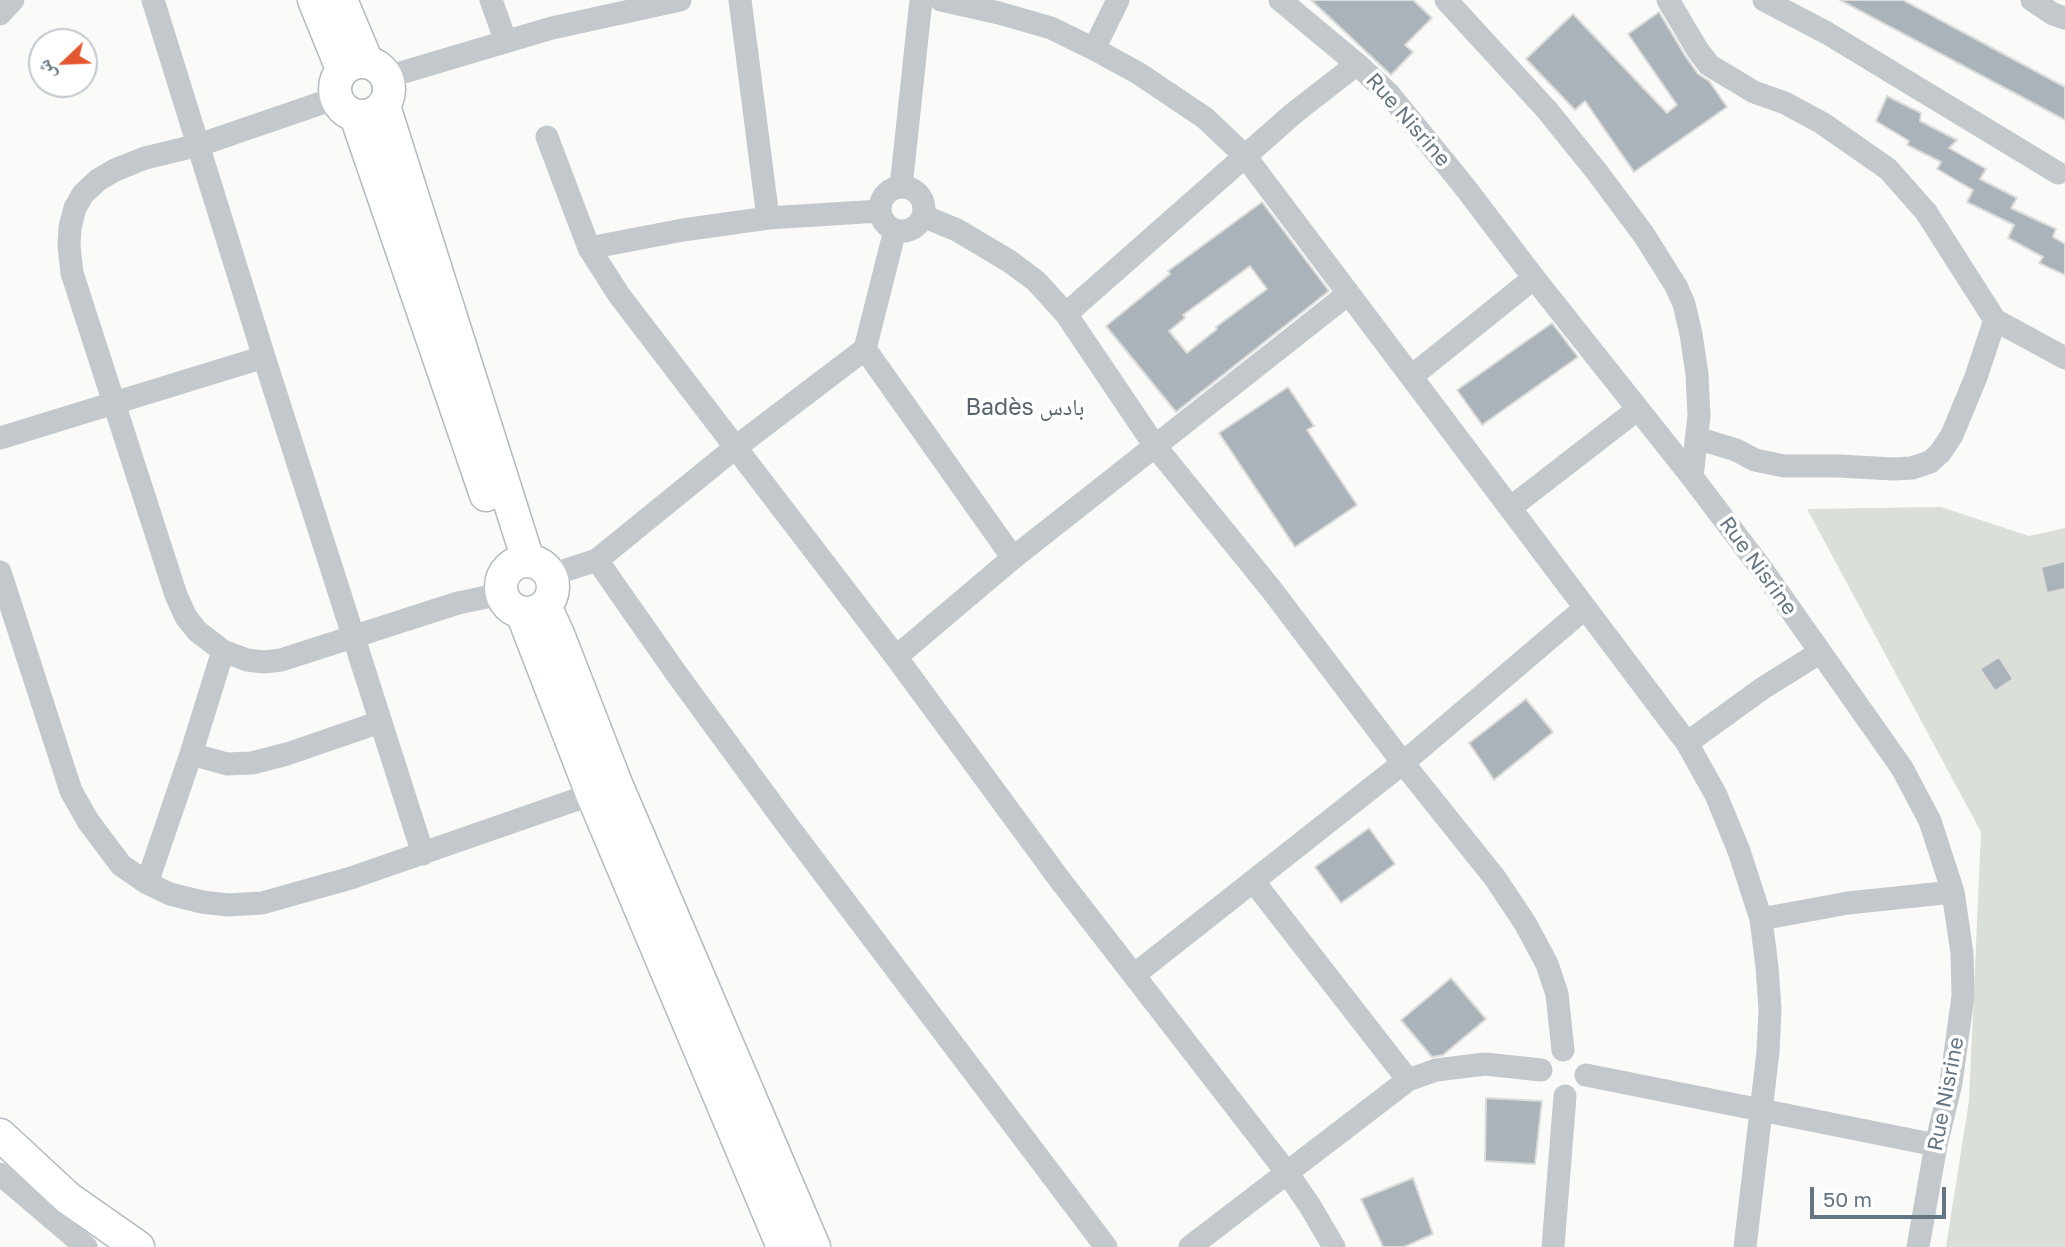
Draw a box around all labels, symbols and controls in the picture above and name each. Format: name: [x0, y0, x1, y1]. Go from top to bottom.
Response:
north arrow: [28, 28, 98, 98]
text: ش: [31, 57, 60, 84]
street label: Rue Nisrine: [1361, 68, 1455, 172]
district label: Badès بادس: [966, 394, 1084, 422]
street label: Rue Nisrine: [1714, 512, 1802, 620]
street label: Rue Nisrine: [1923, 1035, 1969, 1153]
scale bar: [1813, 1174, 1950, 1218]
text: 50 m: [1823, 1186, 1872, 1212]

